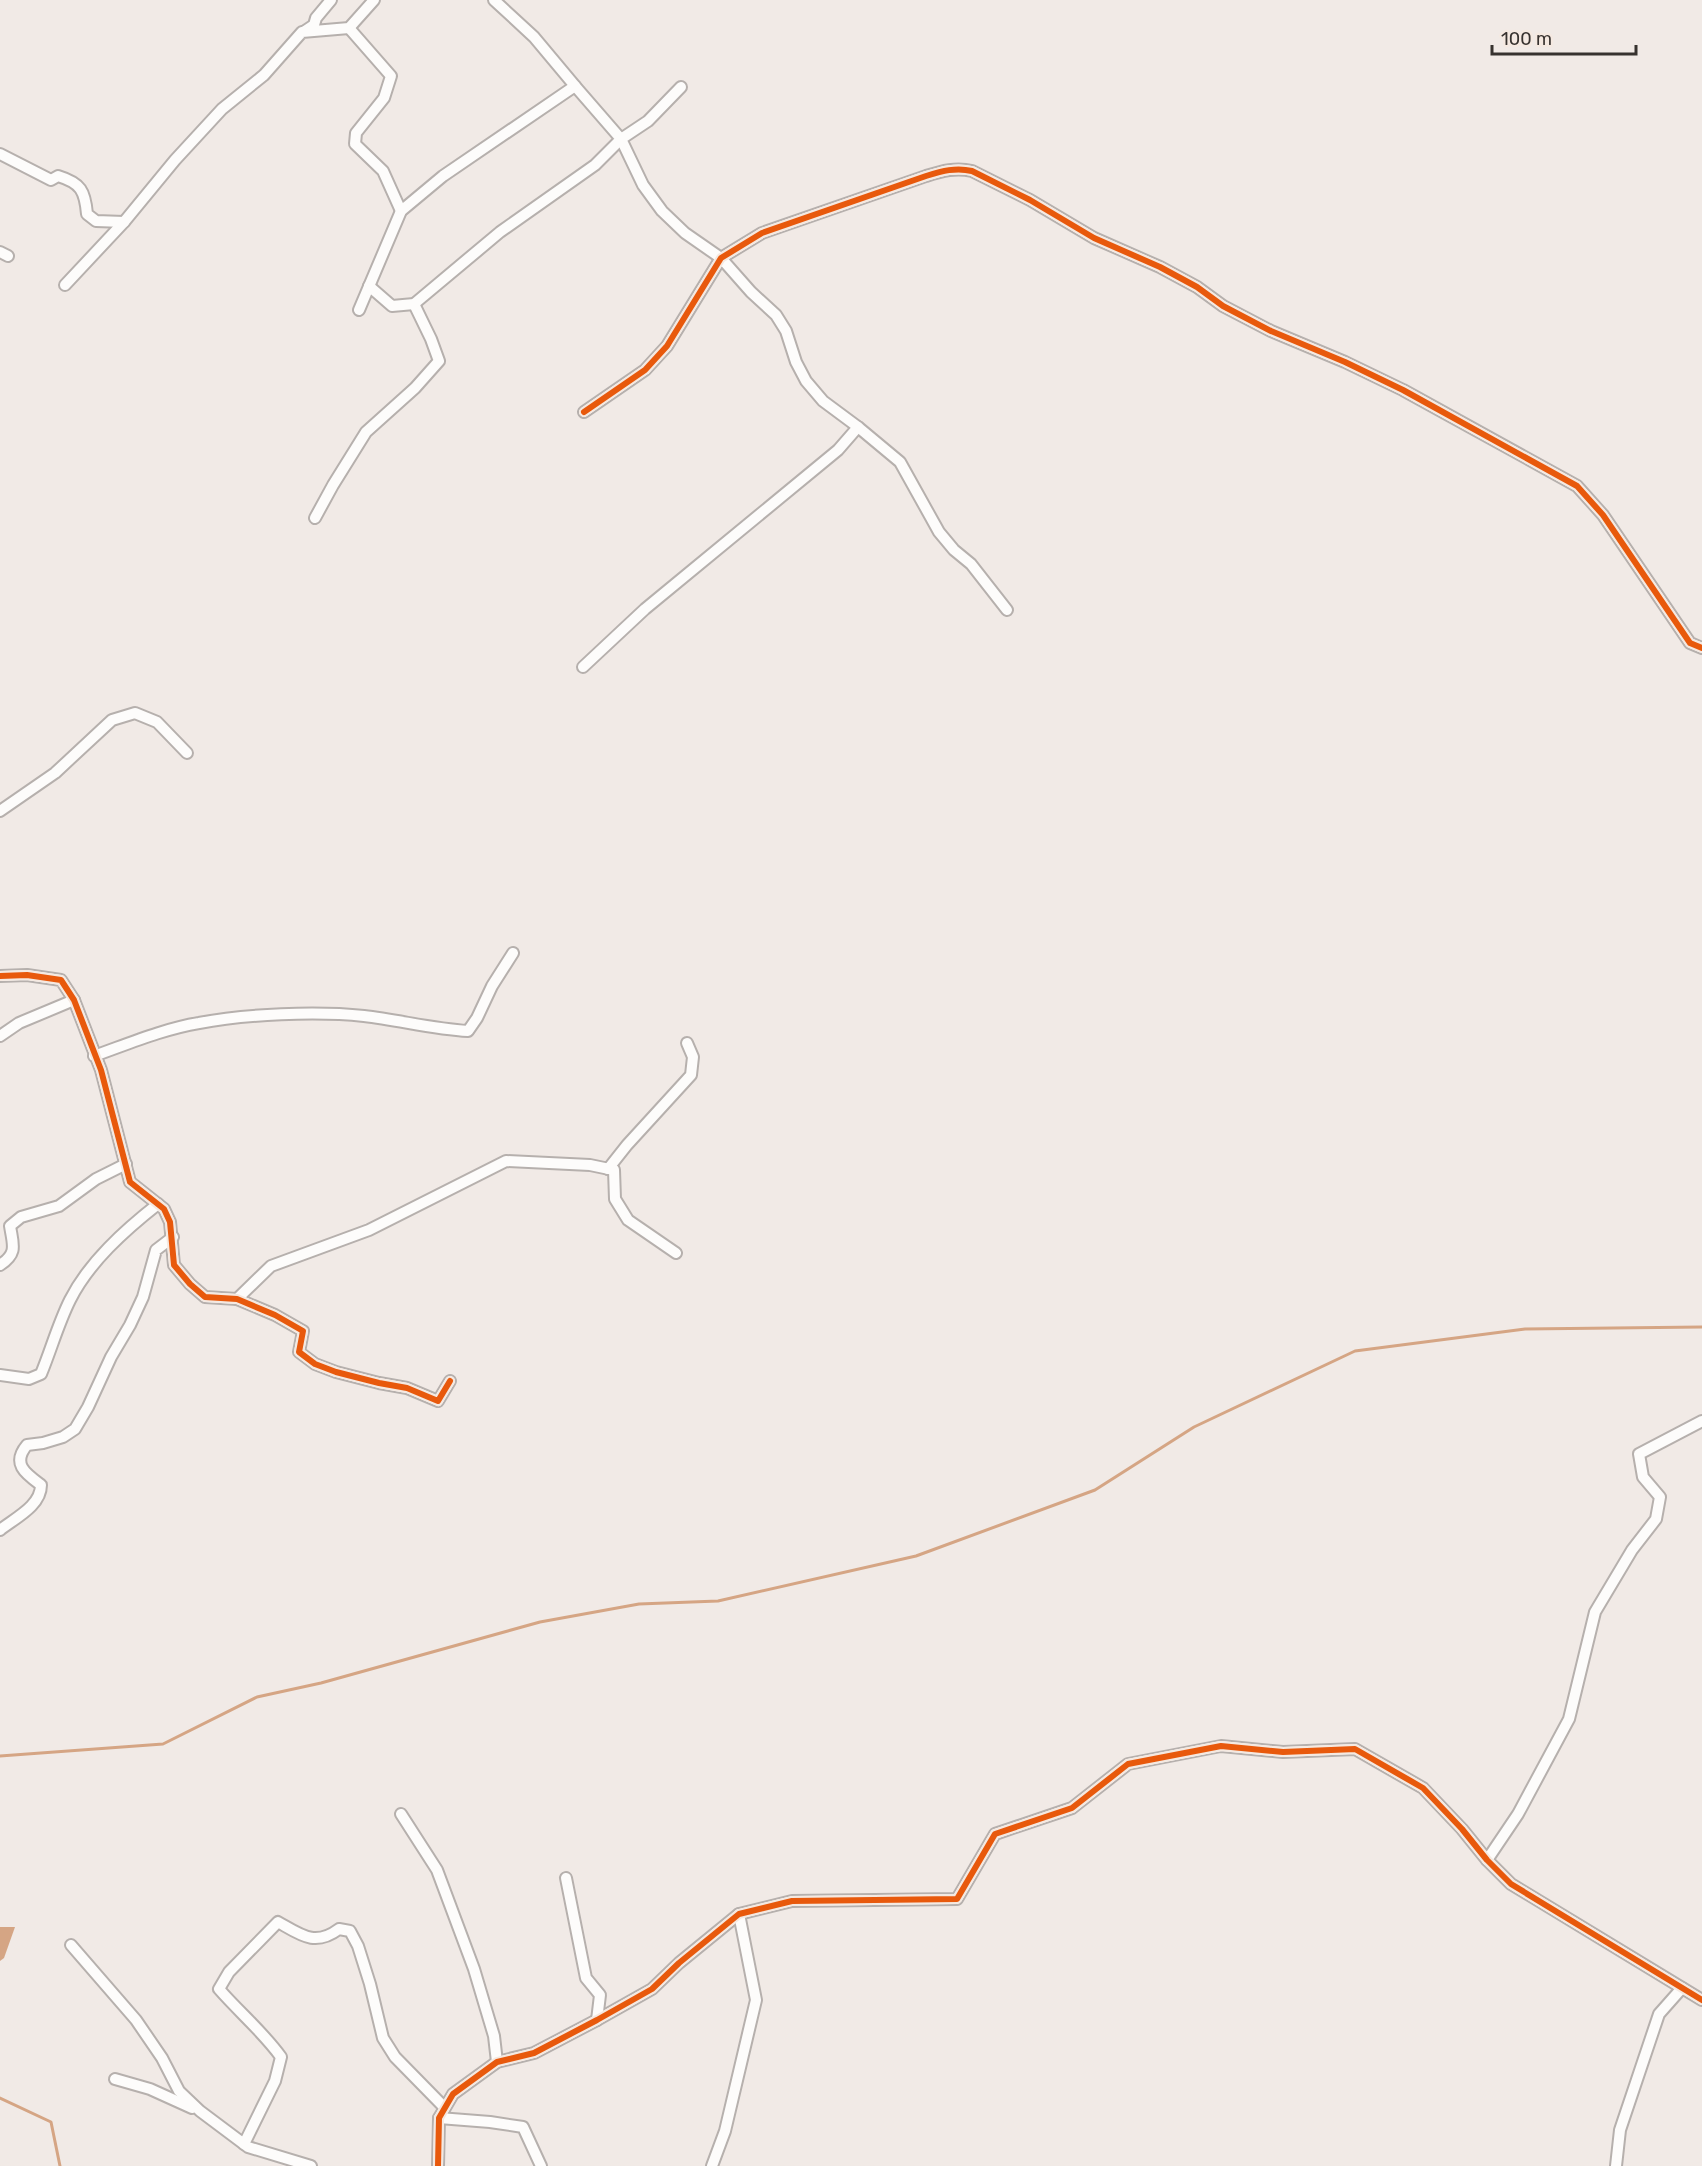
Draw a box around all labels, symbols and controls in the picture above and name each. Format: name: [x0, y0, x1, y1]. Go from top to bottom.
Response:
scale bar: [1492, 18, 1636, 56]
text: 100 m: [1501, 28, 1552, 50]

